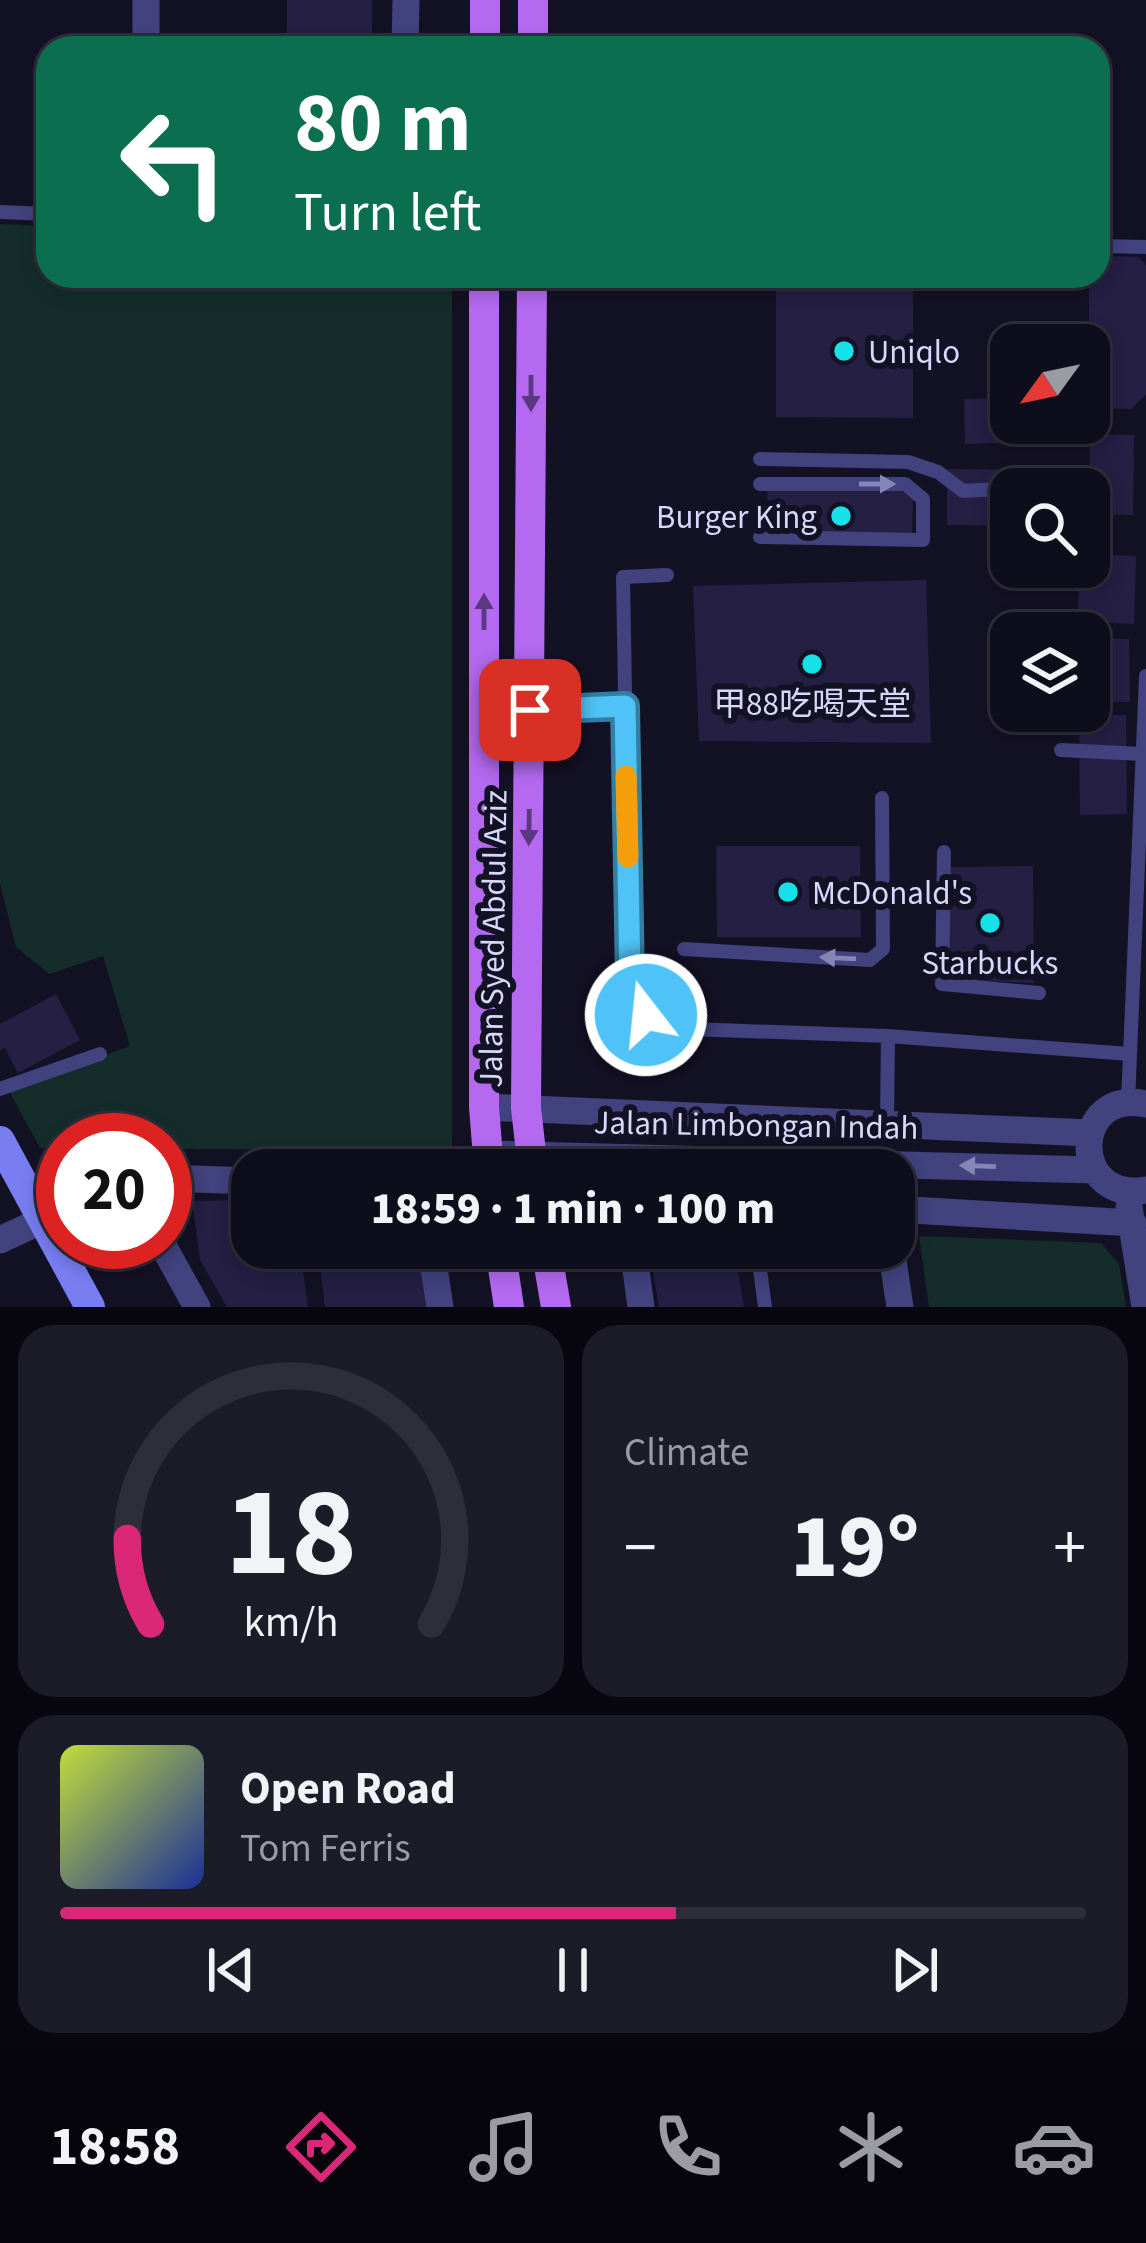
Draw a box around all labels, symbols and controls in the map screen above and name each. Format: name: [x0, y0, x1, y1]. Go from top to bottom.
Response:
text: 80 m: [294, 64, 472, 184]
icon: left: [96, 84, 252, 240]
text: Turn left: [294, 175, 481, 252]
north arrow: [990, 324, 1110, 444]
map controls: [990, 324, 1110, 732]
place label: Uniqlo: [868, 329, 960, 376]
marker: Uniqlo: [831, 338, 857, 364]
one-way arrow: [521, 375, 541, 413]
button: search: [990, 468, 1110, 588]
one-way arrow: [859, 474, 897, 494]
place label: Burger King: [656, 494, 817, 541]
marker: Burger King: [828, 503, 854, 529]
one-way arrow: [474, 592, 494, 630]
button: layers: [990, 612, 1110, 732]
marker: 甲88吃喝天堂: [799, 651, 825, 677]
pin: [479, 659, 581, 761]
icon: arrive: [497, 677, 563, 743]
place label: 甲88吃喝天堂: [713, 681, 911, 728]
street label: Jalan Syed Abdul Aziz: [467, 790, 520, 1088]
one-way arrow: [519, 809, 538, 847]
place label: McDonald's: [812, 870, 972, 917]
marker: McDonald's: [775, 879, 801, 905]
marker: Starbucks: [977, 910, 1003, 936]
place label: Starbucks: [922, 940, 1058, 987]
one-way arrow: [819, 949, 856, 968]
position arrow: [583, 952, 709, 1078]
street label: Jalan Limbongan Indah: [593, 1099, 919, 1152]
speed limit sign: 20: [36, 1113, 192, 1269]
one-way arrow: [958, 1157, 996, 1176]
text: 18:59 · 1 min · 100 m: [371, 1177, 775, 1241]
text: Climate: [624, 1425, 749, 1481]
text: 18: [225, 1445, 357, 1623]
text: 19°: [790, 1484, 920, 1612]
text: −: [624, 1501, 657, 1595]
text: +: [1053, 1501, 1086, 1595]
text: km/h: [243, 1592, 339, 1653]
text: Open Road: [240, 1757, 456, 1821]
text: Tom Ferris: [240, 1821, 411, 1877]
icon: previous: [198, 1937, 264, 2003]
icon: pause: [540, 1937, 606, 2003]
icon: next: [882, 1937, 948, 2003]
icon: directions: [279, 2105, 363, 2189]
icon: music: [462, 2105, 546, 2189]
icon: phone: [646, 2105, 730, 2189]
icon: climate: [829, 2105, 913, 2189]
icon: car: [1012, 2105, 1096, 2189]
text: 18:58: [50, 2109, 180, 2186]

